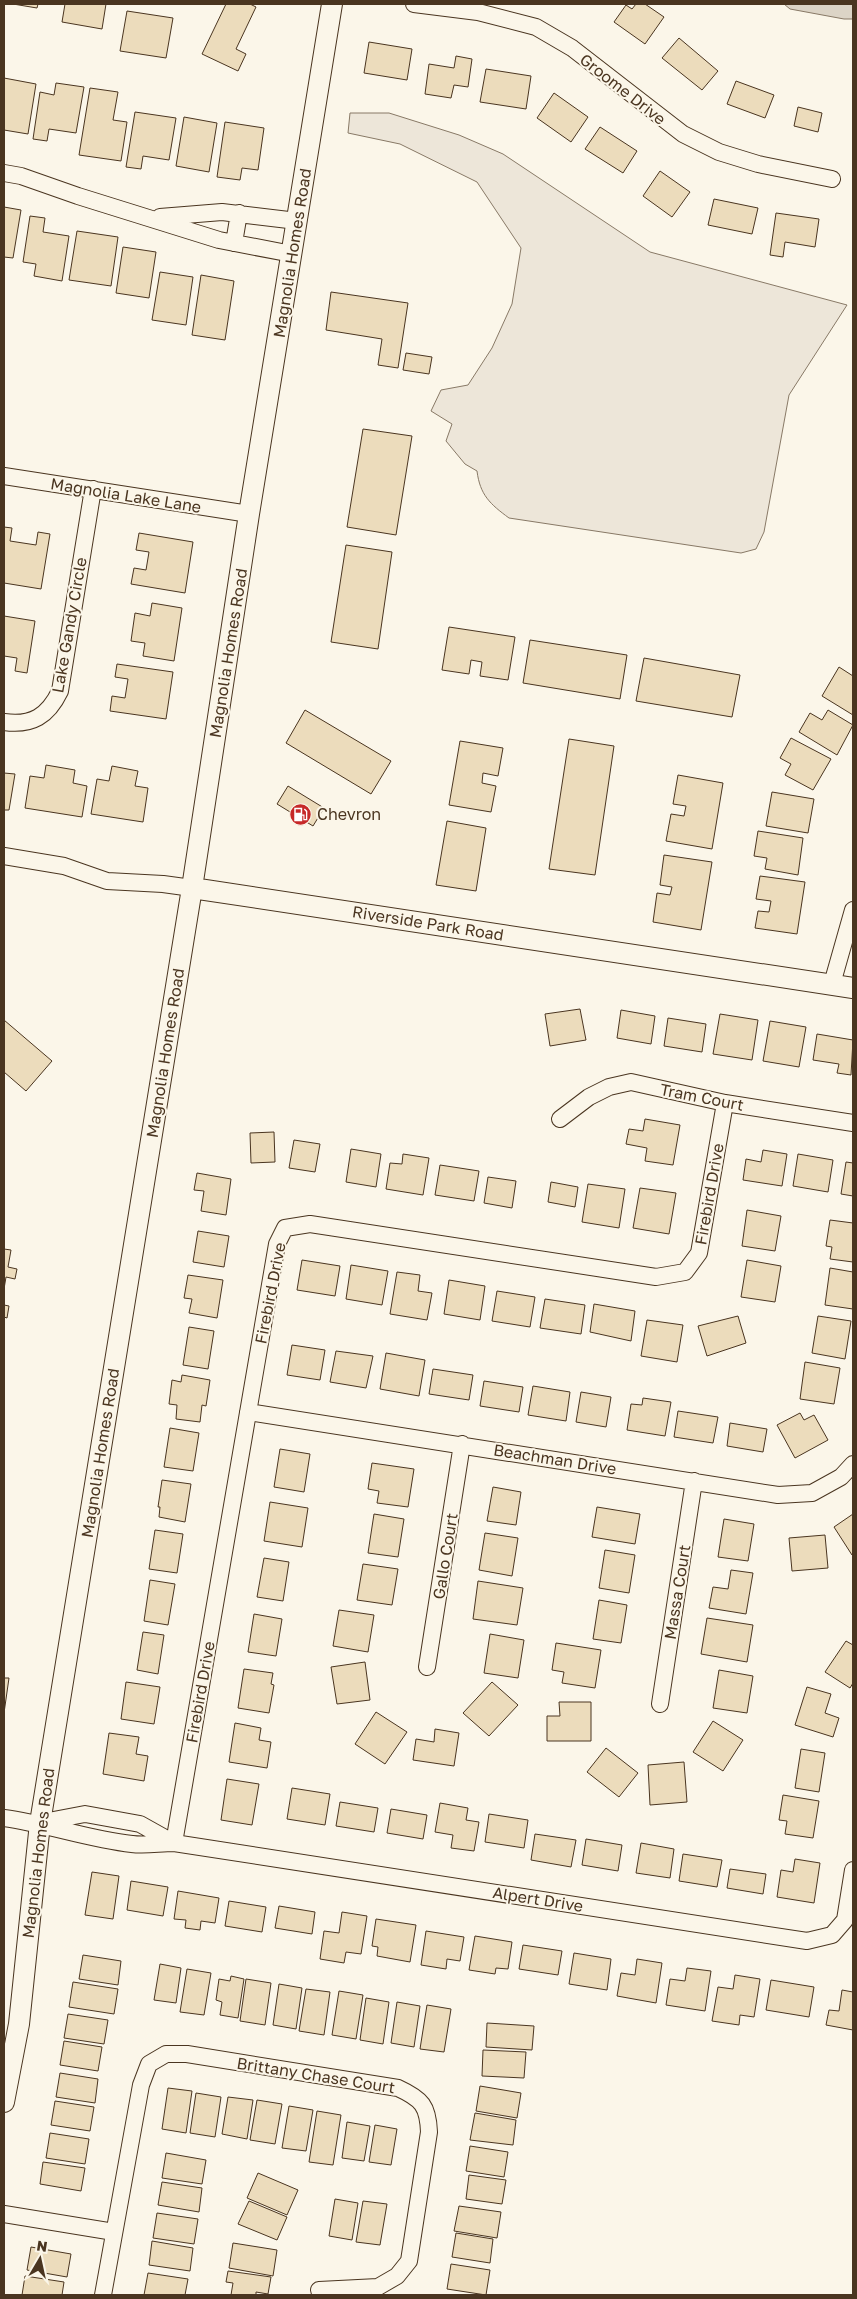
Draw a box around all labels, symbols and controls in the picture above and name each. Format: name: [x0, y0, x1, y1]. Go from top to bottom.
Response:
street label: Groome Drive: [576, 49, 670, 129]
street label: Magnolia Homes Road: [269, 167, 315, 339]
street label: Magnolia Lake Lane: [49, 473, 203, 517]
street label: Lake Gandy Circle: [47, 556, 91, 694]
street label: Magnolia Homes Road: [205, 567, 251, 739]
fuel station icon: Chevron: [289, 802, 313, 826]
place label: Chevron: [317, 804, 381, 824]
street label: Riverside Park Road: [351, 901, 505, 945]
street label: Magnolia Homes Road: [142, 967, 188, 1139]
street label: Tram Court: [658, 1079, 746, 1115]
street label: Firebird Drive: [690, 1142, 728, 1246]
street label: Firebird Drive: [250, 1241, 290, 1345]
street label: Magnolia Homes Road: [77, 1367, 123, 1539]
street label: Beachman Drive: [492, 1439, 618, 1479]
street label: Gallo Court: [428, 1511, 462, 1601]
street label: Massa Court: [660, 1543, 694, 1641]
street label: Firebird Drive: [181, 1640, 219, 1744]
street label: Magnolia Homes Road: [18, 1767, 58, 1939]
street label: Alpert Drive: [491, 1882, 585, 1916]
street label: Brittany Chase Court: [235, 2053, 397, 2097]
north arrow: [15, 2234, 65, 2284]
text: N: [36, 2236, 49, 2255]

